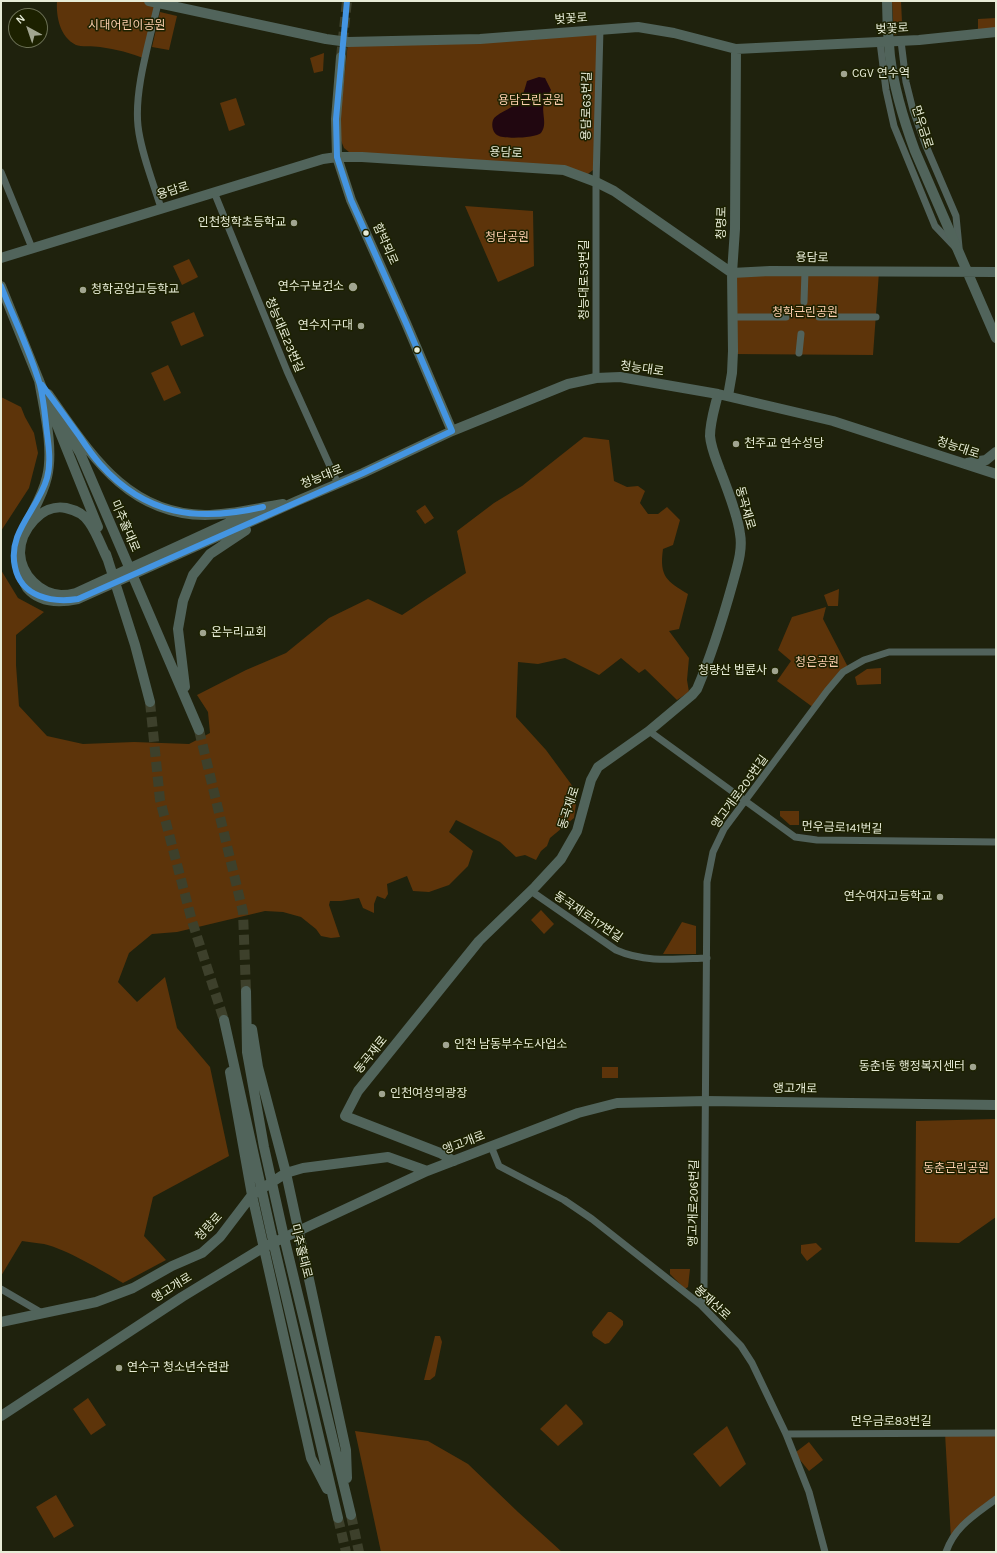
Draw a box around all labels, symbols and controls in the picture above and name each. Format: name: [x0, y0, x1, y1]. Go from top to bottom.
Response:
north arrow: [8, 8, 48, 48]
street label: 벚꽃로: [554, 11, 588, 27]
text: N: [13, 12, 28, 27]
park label: 시대어린이공원: [88, 19, 166, 33]
street label: 벚꽃로: [875, 21, 909, 37]
place label: CGV 연수역: [852, 67, 910, 81]
marker: CGV 연수역: [839, 69, 849, 79]
street label: 용담로63번길: [579, 71, 595, 141]
park label: 용담근린공원: [498, 94, 564, 108]
street label: 먼우금로: [908, 104, 936, 150]
street label: 용담로: [489, 145, 523, 161]
street label: 용담로: [155, 179, 191, 203]
street label: 청명로: [715, 206, 729, 240]
place label: 인천청학초등학교: [198, 216, 286, 230]
marker: 인천청학초등학교: [289, 218, 299, 228]
street label: 함박뫼로: [369, 221, 401, 267]
unlabelled marker: [361, 228, 371, 238]
park label: 청담공원: [485, 231, 529, 245]
street label: 청능대로53번길: [578, 240, 592, 320]
street label: 용담로: [795, 251, 829, 265]
place label: 연수구보건소: [278, 280, 344, 294]
marker: 연수구보건소: [347, 281, 359, 293]
place label: 청학공업고등학교: [91, 283, 179, 297]
marker: 청학공업고등학교: [78, 285, 88, 295]
street label: 청능대로23번길: [262, 295, 306, 375]
park label: 청학근린공원: [772, 306, 838, 320]
place label: 연수지구대: [298, 319, 353, 333]
marker: 연수지구대: [356, 321, 366, 331]
unlabelled marker: [412, 345, 422, 355]
street label: 청능대로: [619, 359, 665, 379]
street label: 청능대로: [935, 434, 981, 462]
place label: 천주교 연수성당: [744, 437, 824, 451]
marker: 천주교 연수성당: [731, 439, 741, 449]
street label: 청능대로: [299, 462, 345, 492]
street label: 동곡재로: [732, 485, 758, 531]
street label: 미추홀대로: [108, 498, 142, 554]
place label: 온누리교회: [211, 626, 266, 640]
marker: 온누리교회: [198, 628, 208, 638]
park label: 청은공원: [795, 656, 839, 670]
place label: 청량산 법륜사: [698, 664, 767, 678]
marker: 청량산 법륜사: [770, 666, 780, 676]
street label: 앵고개로205번길: [709, 753, 771, 831]
street label: 동곡재로: [555, 785, 583, 831]
street label: 먼우금로141번길: [801, 819, 883, 837]
street label: 동곡재로117번길: [551, 889, 625, 945]
place label: 연수여자고등학교: [844, 890, 932, 904]
marker: 연수여자고등학교: [935, 892, 945, 902]
street label: 동곡재로: [352, 1033, 390, 1077]
place label: 인천 남동부수도사업소: [454, 1038, 567, 1052]
marker: 인천 남동부수도사업소: [441, 1040, 451, 1050]
place label: 동춘1동 행정복지센터: [859, 1060, 965, 1074]
marker: 동춘1동 행정복지센터: [968, 1062, 978, 1072]
street label: 앵고개로: [773, 1081, 817, 1097]
place label: 인천여성의광장: [390, 1087, 467, 1101]
marker: 인천여성의광장: [377, 1089, 387, 1099]
street label: 앵고개로: [441, 1128, 487, 1158]
street label: 앵고개로206번길: [686, 1159, 702, 1247]
park label: 동춘근린공원: [923, 1162, 989, 1176]
street label: 청량로: [192, 1210, 226, 1244]
street label: 미추홀대로: [287, 1222, 315, 1280]
street label: 앵고개로: [149, 1270, 195, 1306]
street label: 봉재산로: [691, 1283, 733, 1323]
place label: 연수구 청소년수련관: [127, 1361, 229, 1375]
marker: 연수구 청소년수련관: [114, 1363, 124, 1373]
street label: 먼우금로83번길: [851, 1415, 931, 1429]

